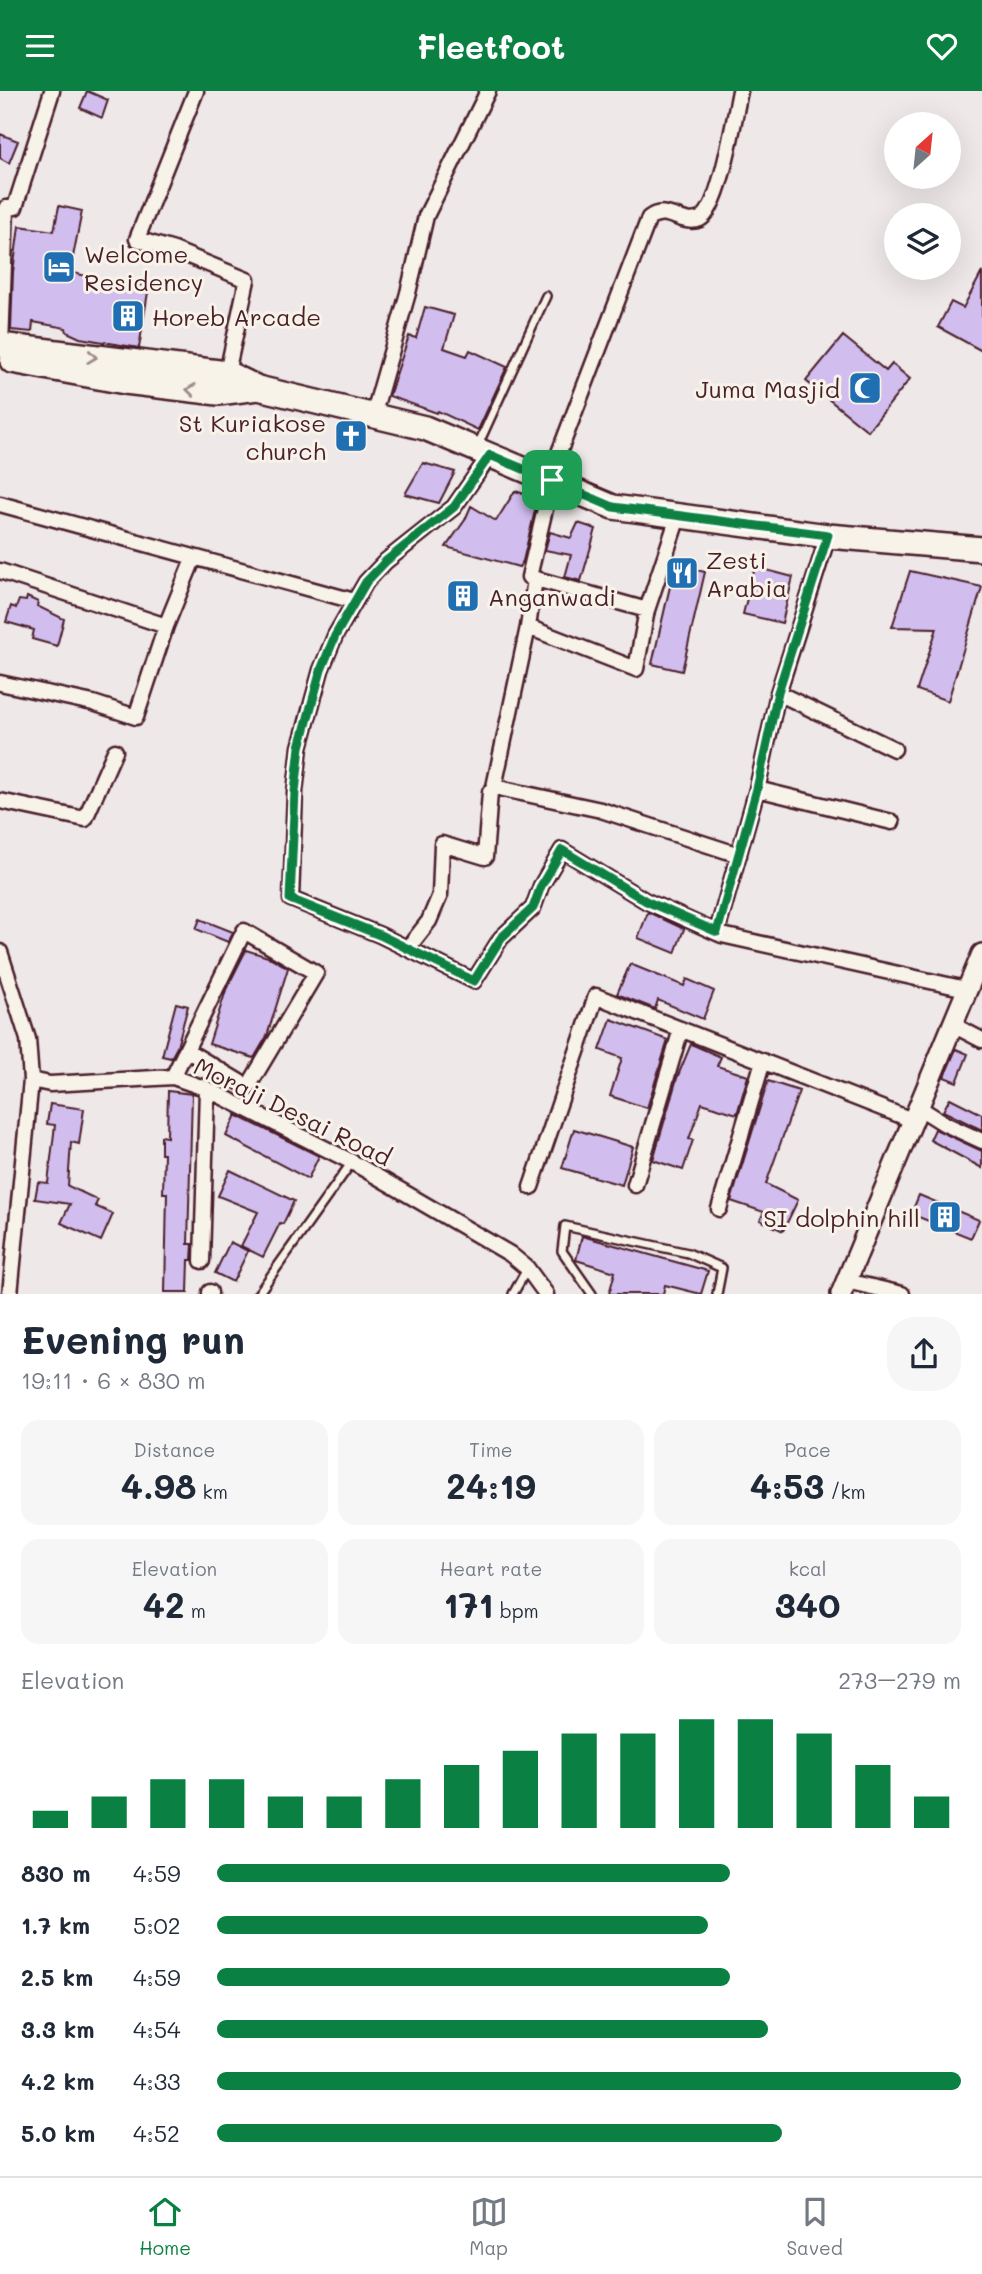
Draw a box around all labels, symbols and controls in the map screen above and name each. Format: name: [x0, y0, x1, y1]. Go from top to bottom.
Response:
text: Fleetfoot: [417, 25, 565, 67]
icon: menu: [21, 27, 59, 65]
icon: heart: [923, 27, 961, 65]
north arrow: [884, 112, 961, 189]
map controls: [884, 112, 961, 280]
button: layers: [884, 203, 961, 280]
place label: Welcome Residency: [84, 238, 203, 297]
hotel icon: Welcome Residency: [40, 248, 78, 286]
building icon: Horeb Arcade: [109, 297, 147, 335]
place label: Horeb Arcade: [152, 301, 321, 332]
one-way arrow: [86, 349, 98, 364]
mosque icon: Juma Masjid: [846, 369, 884, 407]
place label: Juma Masjid: [696, 373, 840, 404]
one-way arrow: [185, 382, 197, 397]
place label: St Kuriakose church: [179, 407, 326, 466]
church icon: St Kuriakose church: [332, 417, 370, 455]
pin: [522, 450, 582, 510]
icon: arrive: [533, 461, 571, 499]
place label: Zesti Arabia: [706, 544, 787, 603]
restaurant icon: Zesti Arabia: [663, 554, 701, 592]
building icon: Anganwadi: [444, 577, 482, 615]
place label: Anganwadi: [488, 581, 616, 612]
street label: Moraji Desai Road: [189, 1050, 397, 1172]
building icon: SI dolphin hill: [926, 1198, 964, 1236]
place label: SI dolphin hill: [763, 1202, 920, 1233]
text: Evening run: [21, 1314, 245, 1364]
button: share: [887, 1317, 961, 1391]
text: 19:11 · 6 × 830 m: [21, 1365, 206, 1395]
text: Distance: [133, 1437, 215, 1462]
text: Time: [469, 1437, 513, 1462]
text: Pace: [784, 1437, 831, 1462]
text: 4.98: [121, 1462, 197, 1508]
text: 24:19: [446, 1462, 536, 1508]
text: 4:53: [750, 1462, 824, 1508]
text: km: [197, 1479, 228, 1504]
text: /km: [824, 1479, 866, 1504]
text: Elevation: [132, 1556, 217, 1581]
text: Heart rate: [440, 1556, 542, 1581]
text: kcal: [789, 1556, 827, 1581]
text: 42: [143, 1581, 185, 1627]
text: 171: [443, 1581, 494, 1627]
text: 340: [775, 1581, 841, 1627]
text: m: [185, 1598, 206, 1623]
text: bpm: [494, 1598, 539, 1623]
text: Elevation: [21, 1665, 124, 1695]
text: 273–279 m: [838, 1665, 961, 1695]
text: 830 m: [21, 1858, 90, 1888]
text: 4:59: [133, 1858, 181, 1888]
text: 1.7 km: [21, 1910, 90, 1940]
text: 5:02: [133, 1910, 181, 1940]
text: 2.5 km: [21, 1962, 93, 1992]
text: 4:59: [133, 1962, 181, 1992]
text: 3.3 km: [21, 2014, 95, 2044]
text: 4:54: [133, 2014, 181, 2044]
text: 4.2 km: [21, 2066, 94, 2096]
text: 4:33: [133, 2066, 181, 2096]
text: 5.0 km: [21, 2118, 95, 2148]
text: 4:52: [133, 2118, 180, 2148]
tab: Home: [139, 2193, 191, 2260]
tab: Map: [469, 2193, 508, 2260]
tab: Saved: [786, 2193, 843, 2260]

